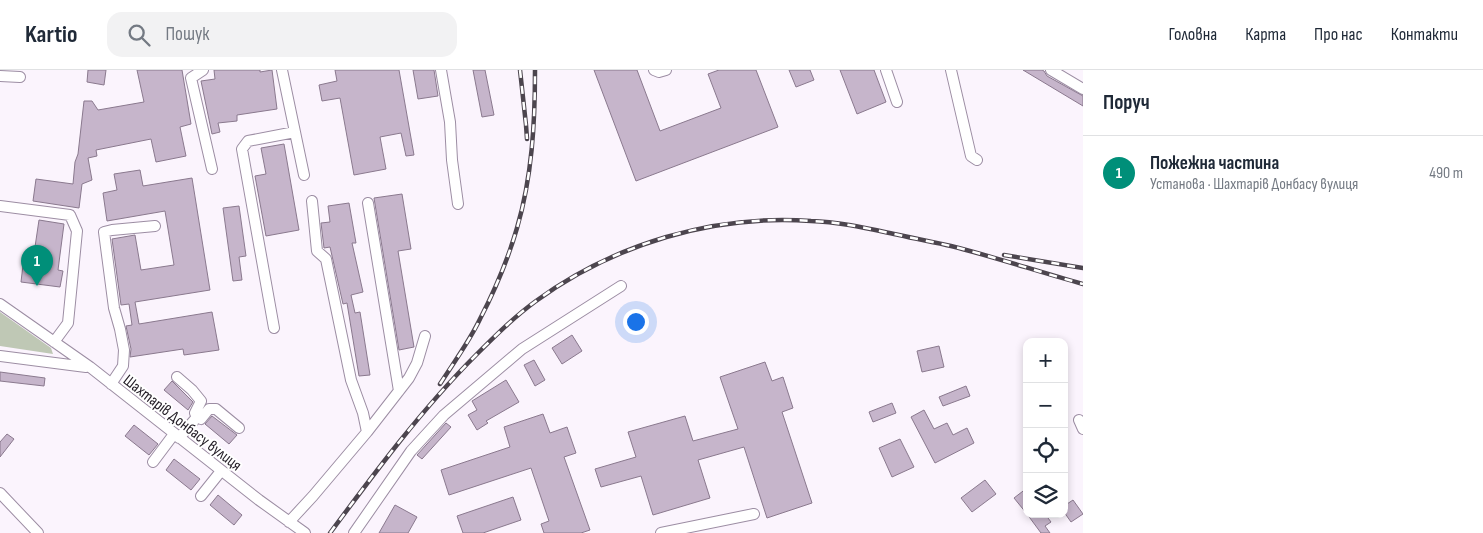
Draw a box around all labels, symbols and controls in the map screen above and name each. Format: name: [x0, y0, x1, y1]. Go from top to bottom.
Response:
search box: [107, 12, 457, 57]
text: Kartio: [25, 20, 77, 49]
icon: search: [125, 21, 153, 49]
text: Пошук: [165, 23, 210, 46]
text: Головна: [1169, 24, 1217, 45]
text: Карта: [1245, 24, 1286, 45]
text: Про нас: [1314, 24, 1363, 45]
text: Контакти: [1391, 24, 1458, 45]
text: Поруч: [1103, 90, 1150, 115]
text: Пожежна частина: [1150, 152, 1279, 175]
text: 1: [1116, 164, 1122, 183]
text: 490 m: [1429, 164, 1463, 183]
text: Установа · Шахтарів Донбасу вулиця: [1150, 175, 1358, 194]
pin: 1: [21, 245, 53, 286]
your location: [623, 309, 649, 335]
map controls: [1023, 338, 1068, 518]
button: +: [1023, 338, 1068, 383]
street label: Шахтарів Донбасу вулиця: [119, 371, 245, 475]
button: −: [1023, 383, 1068, 428]
button: locate: [1023, 428, 1068, 473]
button: layers: [1023, 473, 1068, 518]

